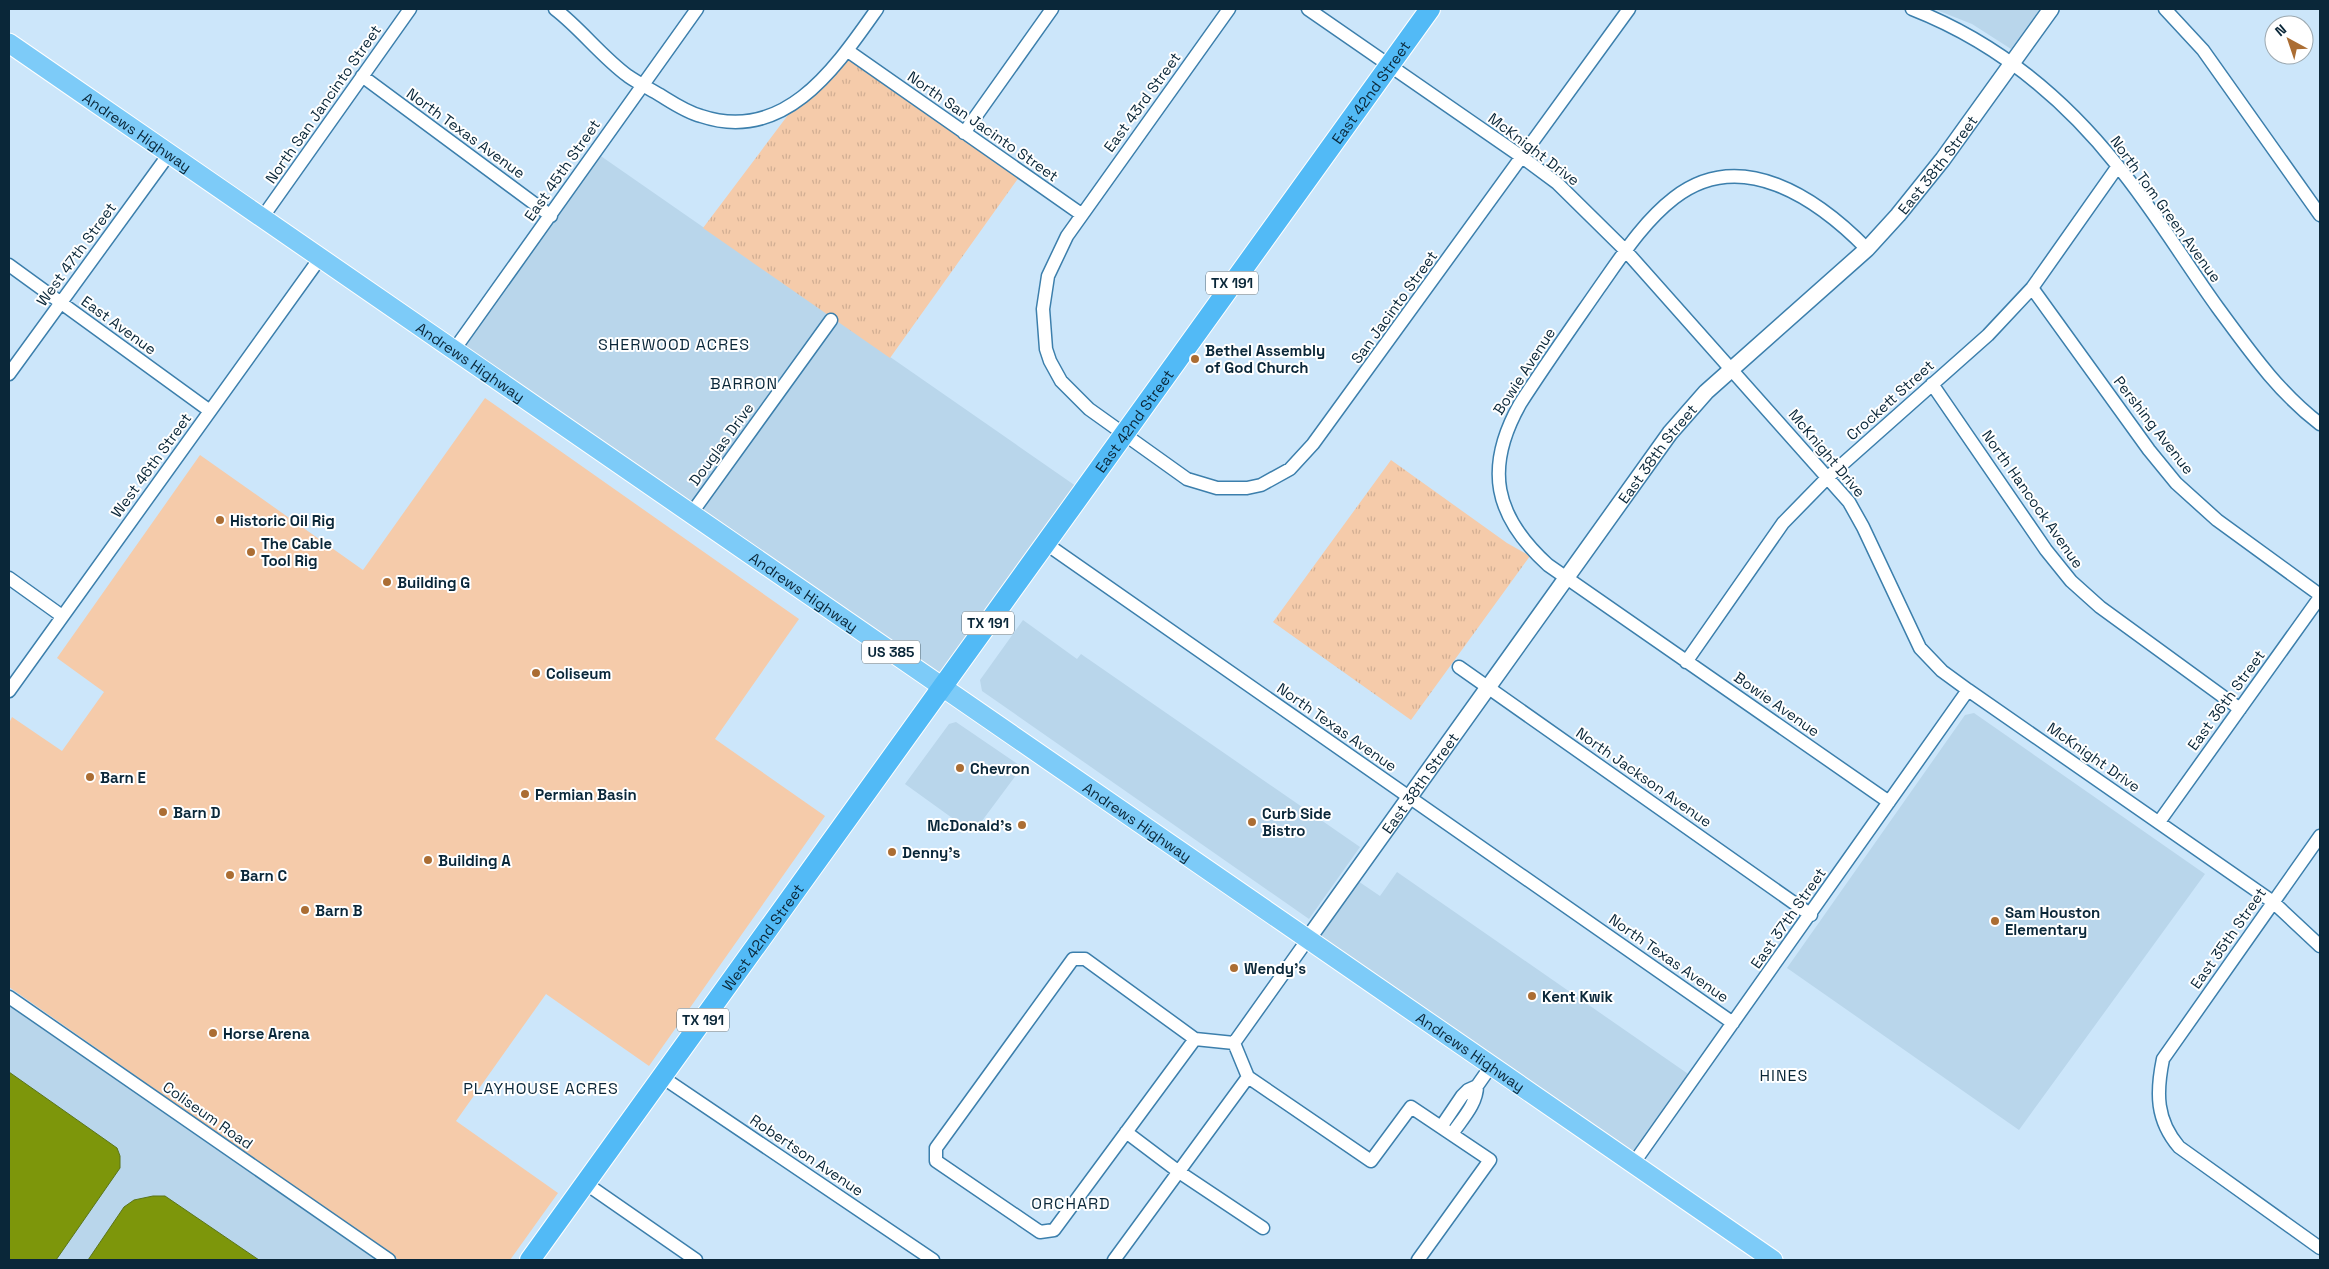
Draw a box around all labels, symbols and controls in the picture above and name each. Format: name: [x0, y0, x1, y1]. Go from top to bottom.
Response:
north arrow: [2264, 15, 2314, 65]
text: N: [2271, 20, 2290, 40]
street label: North San Jancinto Street: [261, 21, 385, 187]
street label: East 42nd Street: [1327, 37, 1414, 147]
street label: East 43rd Street: [1099, 48, 1185, 156]
street label: North San Jacinto Street: [904, 67, 1062, 185]
street label: North Texas Avenue: [403, 84, 529, 182]
street label: Andrews Highway: [79, 87, 195, 176]
street label: McKnight Drive: [1485, 109, 1583, 190]
street label: East 38th Street: [1893, 111, 1981, 218]
street label: East 45th Street: [520, 115, 604, 224]
street label: North Tom Green Avenue: [2106, 132, 2226, 286]
street label: West 47th Street: [32, 198, 120, 310]
street label: San Jacinto Street: [1347, 247, 1441, 367]
road number: TX 191: [1206, 272, 1258, 294]
street label: East Avenue: [78, 291, 160, 359]
street label: Andrews Highway: [413, 317, 529, 406]
street label: Bowie Avenue: [1489, 324, 1559, 418]
district label: SHERWOOD ACRES: [598, 334, 750, 355]
place label: Bethel Assembly of God Church: [1205, 341, 1325, 377]
marker: Bethel Assembly of God Church: [1189, 353, 1201, 365]
street label: Crockett Street: [1842, 356, 1938, 444]
street label: East 42nd Street: [1090, 365, 1177, 476]
street label: Pershing Avenue: [2110, 372, 2198, 478]
district label: BARRON: [710, 373, 778, 394]
street label: Douglas Drive: [685, 399, 758, 489]
street label: East 38th Street: [1613, 400, 1701, 507]
street label: McKnight Drive: [1785, 405, 1869, 501]
street label: West 46th Street: [107, 409, 195, 521]
street label: North Hancock Avenue: [1978, 426, 2088, 572]
place label: Historic Oil Rig: [230, 511, 335, 530]
marker: Historic Oil Rig: [214, 514, 226, 526]
place label: The Cable Tool Rig: [261, 534, 332, 570]
marker: The Cable Tool Rig: [245, 546, 257, 558]
street label: Andrews Highway: [746, 547, 862, 636]
place label: Building G: [397, 573, 470, 592]
marker: Building G: [381, 576, 393, 588]
road number: TX 191: [962, 612, 1014, 634]
road number: US 385: [862, 640, 920, 664]
street label: East 36th Street: [2183, 646, 2269, 754]
place label: Coliseum: [546, 664, 611, 683]
marker: Coliseum: [530, 667, 542, 679]
street label: Bowie Avenue: [1730, 667, 1824, 741]
street label: North Texas Avenue: [1273, 679, 1401, 776]
street label: McKnight Drive: [2044, 718, 2144, 796]
street label: North Jackson Avenue: [1572, 723, 1716, 831]
street label: East 38th Street: [1377, 729, 1462, 837]
place label: Chevron: [970, 759, 1030, 778]
marker: Chevron: [954, 762, 966, 774]
place label: Barn E: [100, 768, 146, 787]
marker: Barn E: [84, 771, 96, 783]
street label: Andrews Highway: [1079, 777, 1196, 866]
place label: Permian Basin: [535, 785, 637, 804]
marker: Permian Basin: [519, 788, 531, 800]
place label: Barn D: [173, 803, 221, 822]
place label: Curb Side Bistro: [1262, 804, 1332, 840]
marker: Barn D: [157, 806, 169, 818]
place label: McDonald's: [927, 816, 1012, 835]
marker: Curb Side Bistro: [1246, 816, 1258, 828]
marker: McDonald's: [1016, 819, 1028, 831]
place label: Denny's: [902, 843, 961, 862]
marker: Denny's: [886, 846, 898, 858]
place label: Building A: [438, 851, 511, 870]
marker: Building A: [422, 854, 434, 866]
street label: East 37th Street: [1746, 864, 1830, 972]
place label: Barn C: [240, 866, 288, 885]
marker: Barn C: [224, 869, 236, 881]
street label: West 42nd Street: [718, 880, 807, 994]
street label: East 35th Street: [2186, 884, 2270, 992]
place label: Barn B: [315, 901, 363, 920]
place label: Sam Houston Elementary: [2005, 903, 2100, 939]
marker: Barn B: [299, 904, 311, 916]
street label: North Texas Avenue: [1605, 910, 1733, 1007]
marker: Sam Houston Elementary: [1989, 915, 2001, 927]
place label: Wendy's: [1244, 959, 1306, 978]
marker: Wendy's: [1228, 962, 1240, 974]
place label: Kent Kwik: [1542, 987, 1613, 1006]
marker: Kent Kwik: [1526, 990, 1538, 1002]
street label: Andrews Highway: [1413, 1007, 1529, 1096]
road number: TX 191: [677, 1008, 729, 1032]
place label: Horse Arena: [223, 1024, 310, 1043]
marker: Horse Arena: [207, 1027, 219, 1039]
district label: HINES: [1760, 1065, 1808, 1086]
street label: Coliseum Road: [159, 1077, 257, 1153]
district label: PLAYHOUSE ACRES: [463, 1078, 619, 1099]
street label: Robertson Avenue: [747, 1110, 867, 1200]
district label: ORCHARD: [1031, 1193, 1111, 1214]

